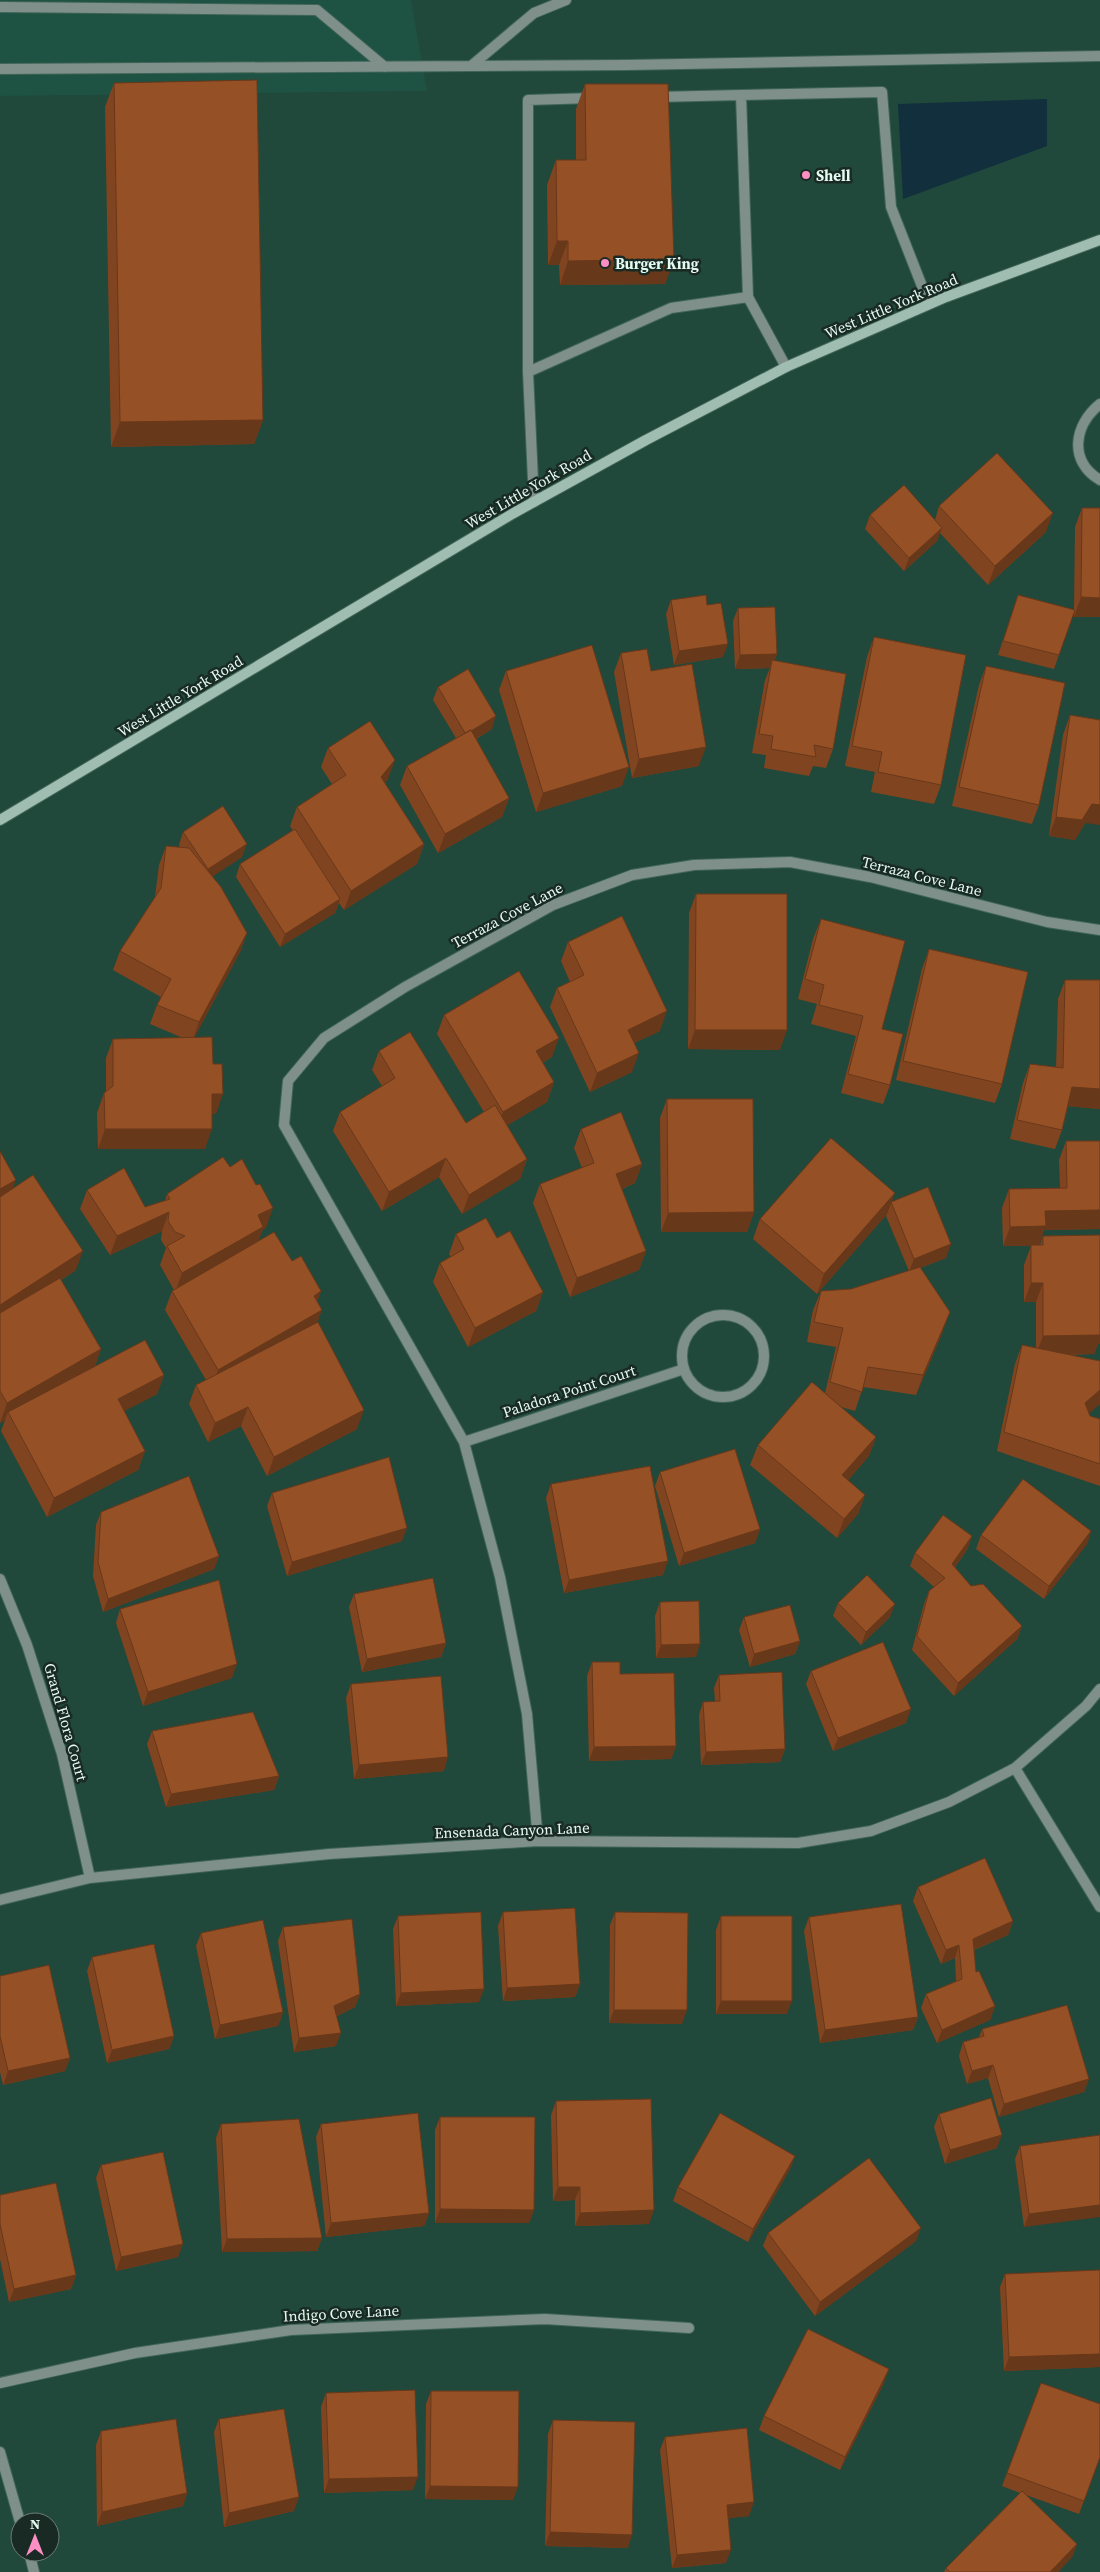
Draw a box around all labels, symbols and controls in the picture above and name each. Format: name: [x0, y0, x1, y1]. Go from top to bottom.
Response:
place label: Shell: [816, 165, 851, 186]
marker: Shell: [800, 169, 812, 181]
place label: Burger King: [615, 253, 699, 274]
marker: Burger King: [599, 257, 611, 269]
street label: West Little York Road: [821, 268, 961, 344]
street label: West Little York Road: [461, 444, 595, 534]
street label: West Little York Road: [113, 650, 247, 742]
street label: Terraza Cove Lane: [860, 851, 985, 901]
street label: Terraza Cove Lane: [448, 877, 567, 953]
street label: Paladora Point Court: [500, 1360, 638, 1422]
street label: Grand Flora Court: [39, 1661, 93, 1783]
street label: Ensenada Canyon Lane: [434, 1817, 590, 1843]
street label: Indigo Cove Lane: [282, 2299, 400, 2327]
north arrow: [10, 2512, 60, 2562]
text: N: [30, 2514, 40, 2534]

